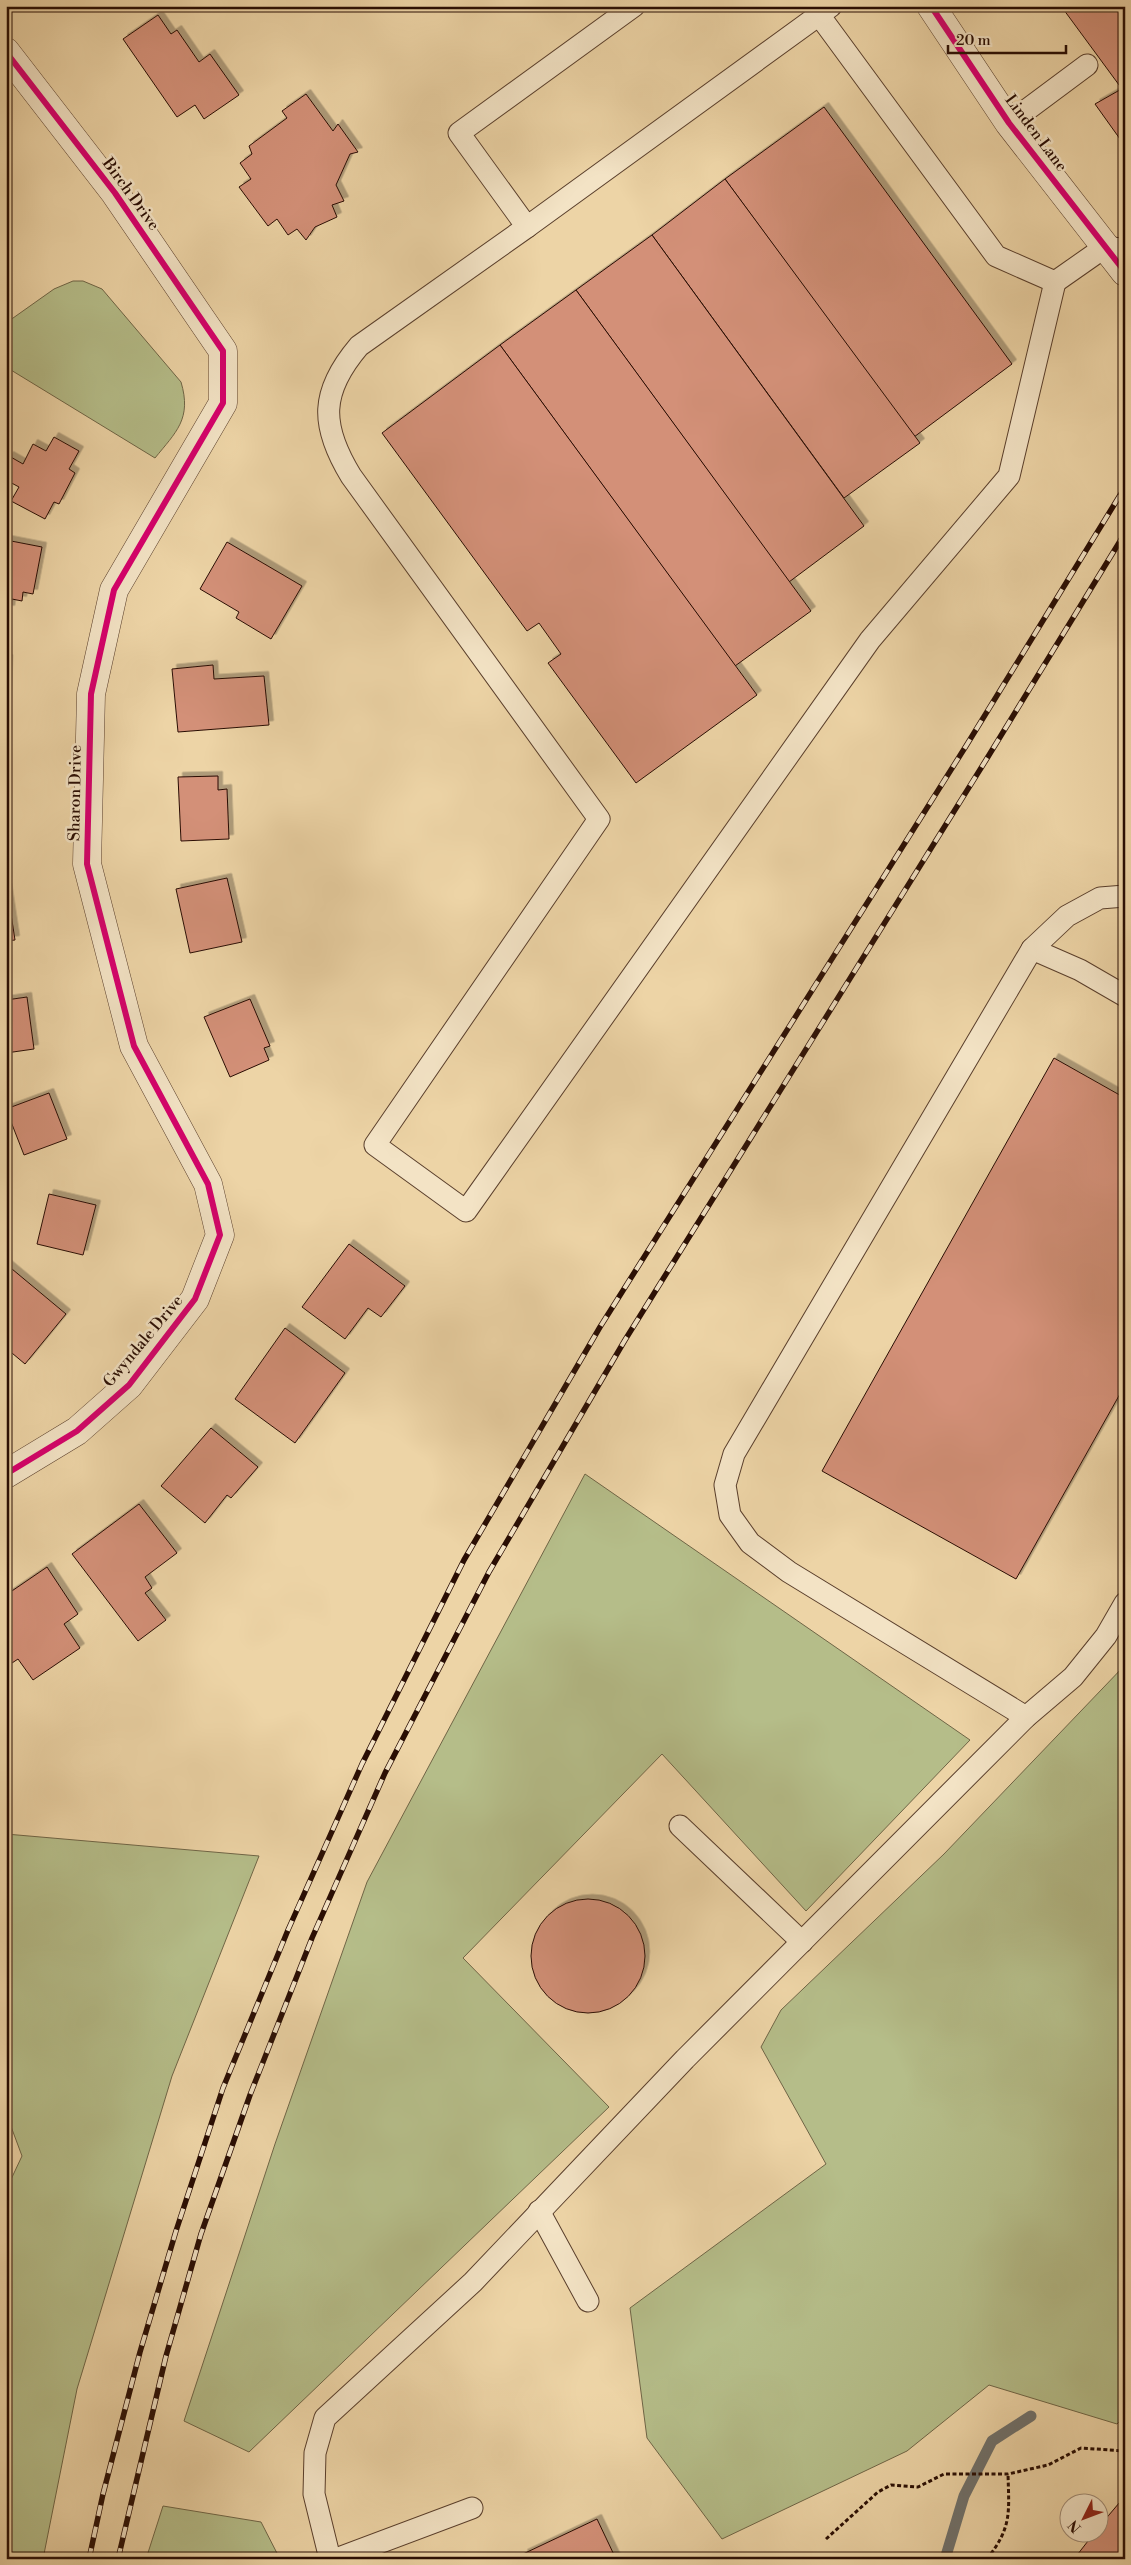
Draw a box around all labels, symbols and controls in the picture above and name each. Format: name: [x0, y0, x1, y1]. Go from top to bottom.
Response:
scale bar: [948, 22, 1066, 54]
text: 20 m: [956, 31, 991, 50]
street label: Linden Lane: [1000, 90, 1072, 176]
street label: Birch Drive: [97, 153, 164, 234]
street label: Sharon Drive: [64, 745, 86, 841]
street label: Gwyndale Drive: [99, 1291, 187, 1391]
north arrow: [1058, 2492, 1108, 2542]
text: N: [1065, 2516, 1085, 2536]

